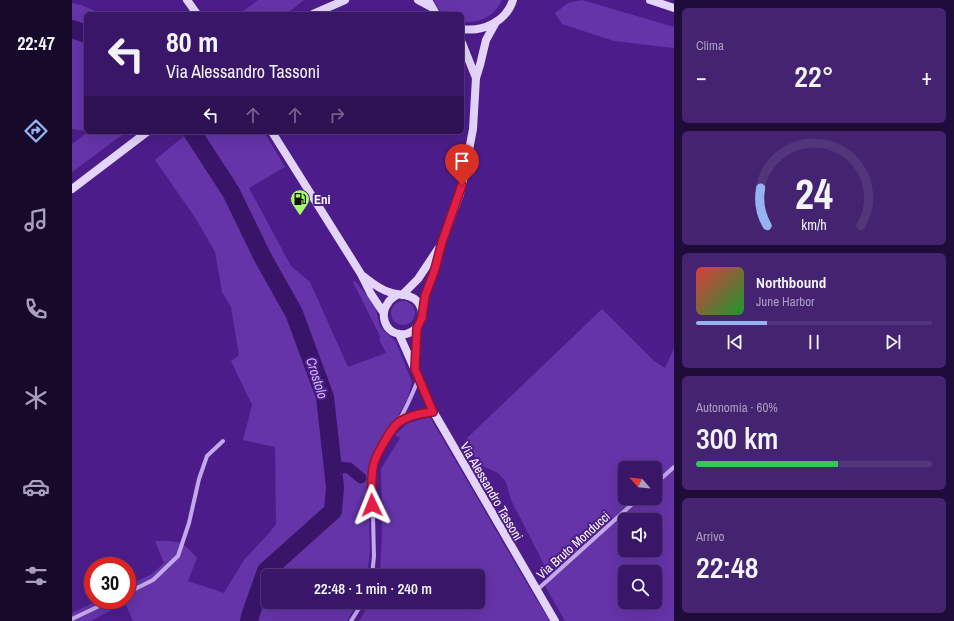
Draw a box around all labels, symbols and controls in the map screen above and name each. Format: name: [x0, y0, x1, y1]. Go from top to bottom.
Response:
text: 80 m: [166, 23, 218, 61]
icon: left: [100, 28, 152, 80]
text: 22:47: [17, 31, 55, 56]
text: Clima: [696, 37, 724, 54]
text: 22°: [794, 56, 834, 96]
text: Via Alessandro Tassoni: [166, 59, 320, 84]
text: −: [696, 62, 707, 92]
text: +: [921, 62, 932, 92]
icon: left: [200, 104, 222, 126]
icon: ahead: [242, 104, 264, 126]
icon: ahead: [284, 104, 306, 126]
icon: right: [326, 104, 348, 126]
icon: directions: [22, 117, 50, 145]
pin: [445, 144, 479, 185]
icon: arrive: [451, 150, 473, 172]
text: 24: [795, 166, 833, 222]
fuel station icon: Eni: [289, 188, 311, 216]
place label: Eni: [314, 191, 331, 208]
icon: music: [22, 206, 50, 234]
text: km/h: [801, 214, 827, 233]
text: Northbound: [756, 272, 826, 293]
text: June Harbor: [756, 293, 815, 310]
icon: phone: [22, 295, 50, 323]
icon: previous: [724, 331, 746, 353]
icon: pause: [803, 331, 825, 353]
icon: next: [882, 331, 904, 353]
water label: Crostolo: [302, 355, 332, 401]
icon: climate: [22, 384, 50, 412]
text: Autonomia · 60%: [696, 399, 778, 416]
text: 300 km: [696, 418, 778, 458]
street label: Via Alessandro Tassoni: [456, 439, 527, 544]
north arrow: [618, 461, 662, 505]
map controls: [618, 461, 662, 609]
icon: car: [22, 473, 50, 501]
position arrow: [351, 484, 393, 526]
street label: Via Bruto Monducci: [533, 508, 614, 583]
button: sound: [618, 513, 662, 557]
text: Arrivo: [696, 528, 724, 545]
text: 22:48: [696, 547, 758, 587]
speed limit sign: 30: [84, 557, 136, 609]
icon: filters: [22, 562, 50, 590]
button: search: [618, 565, 662, 609]
text: 22:48 · 1 min · 240 m: [314, 578, 432, 599]

